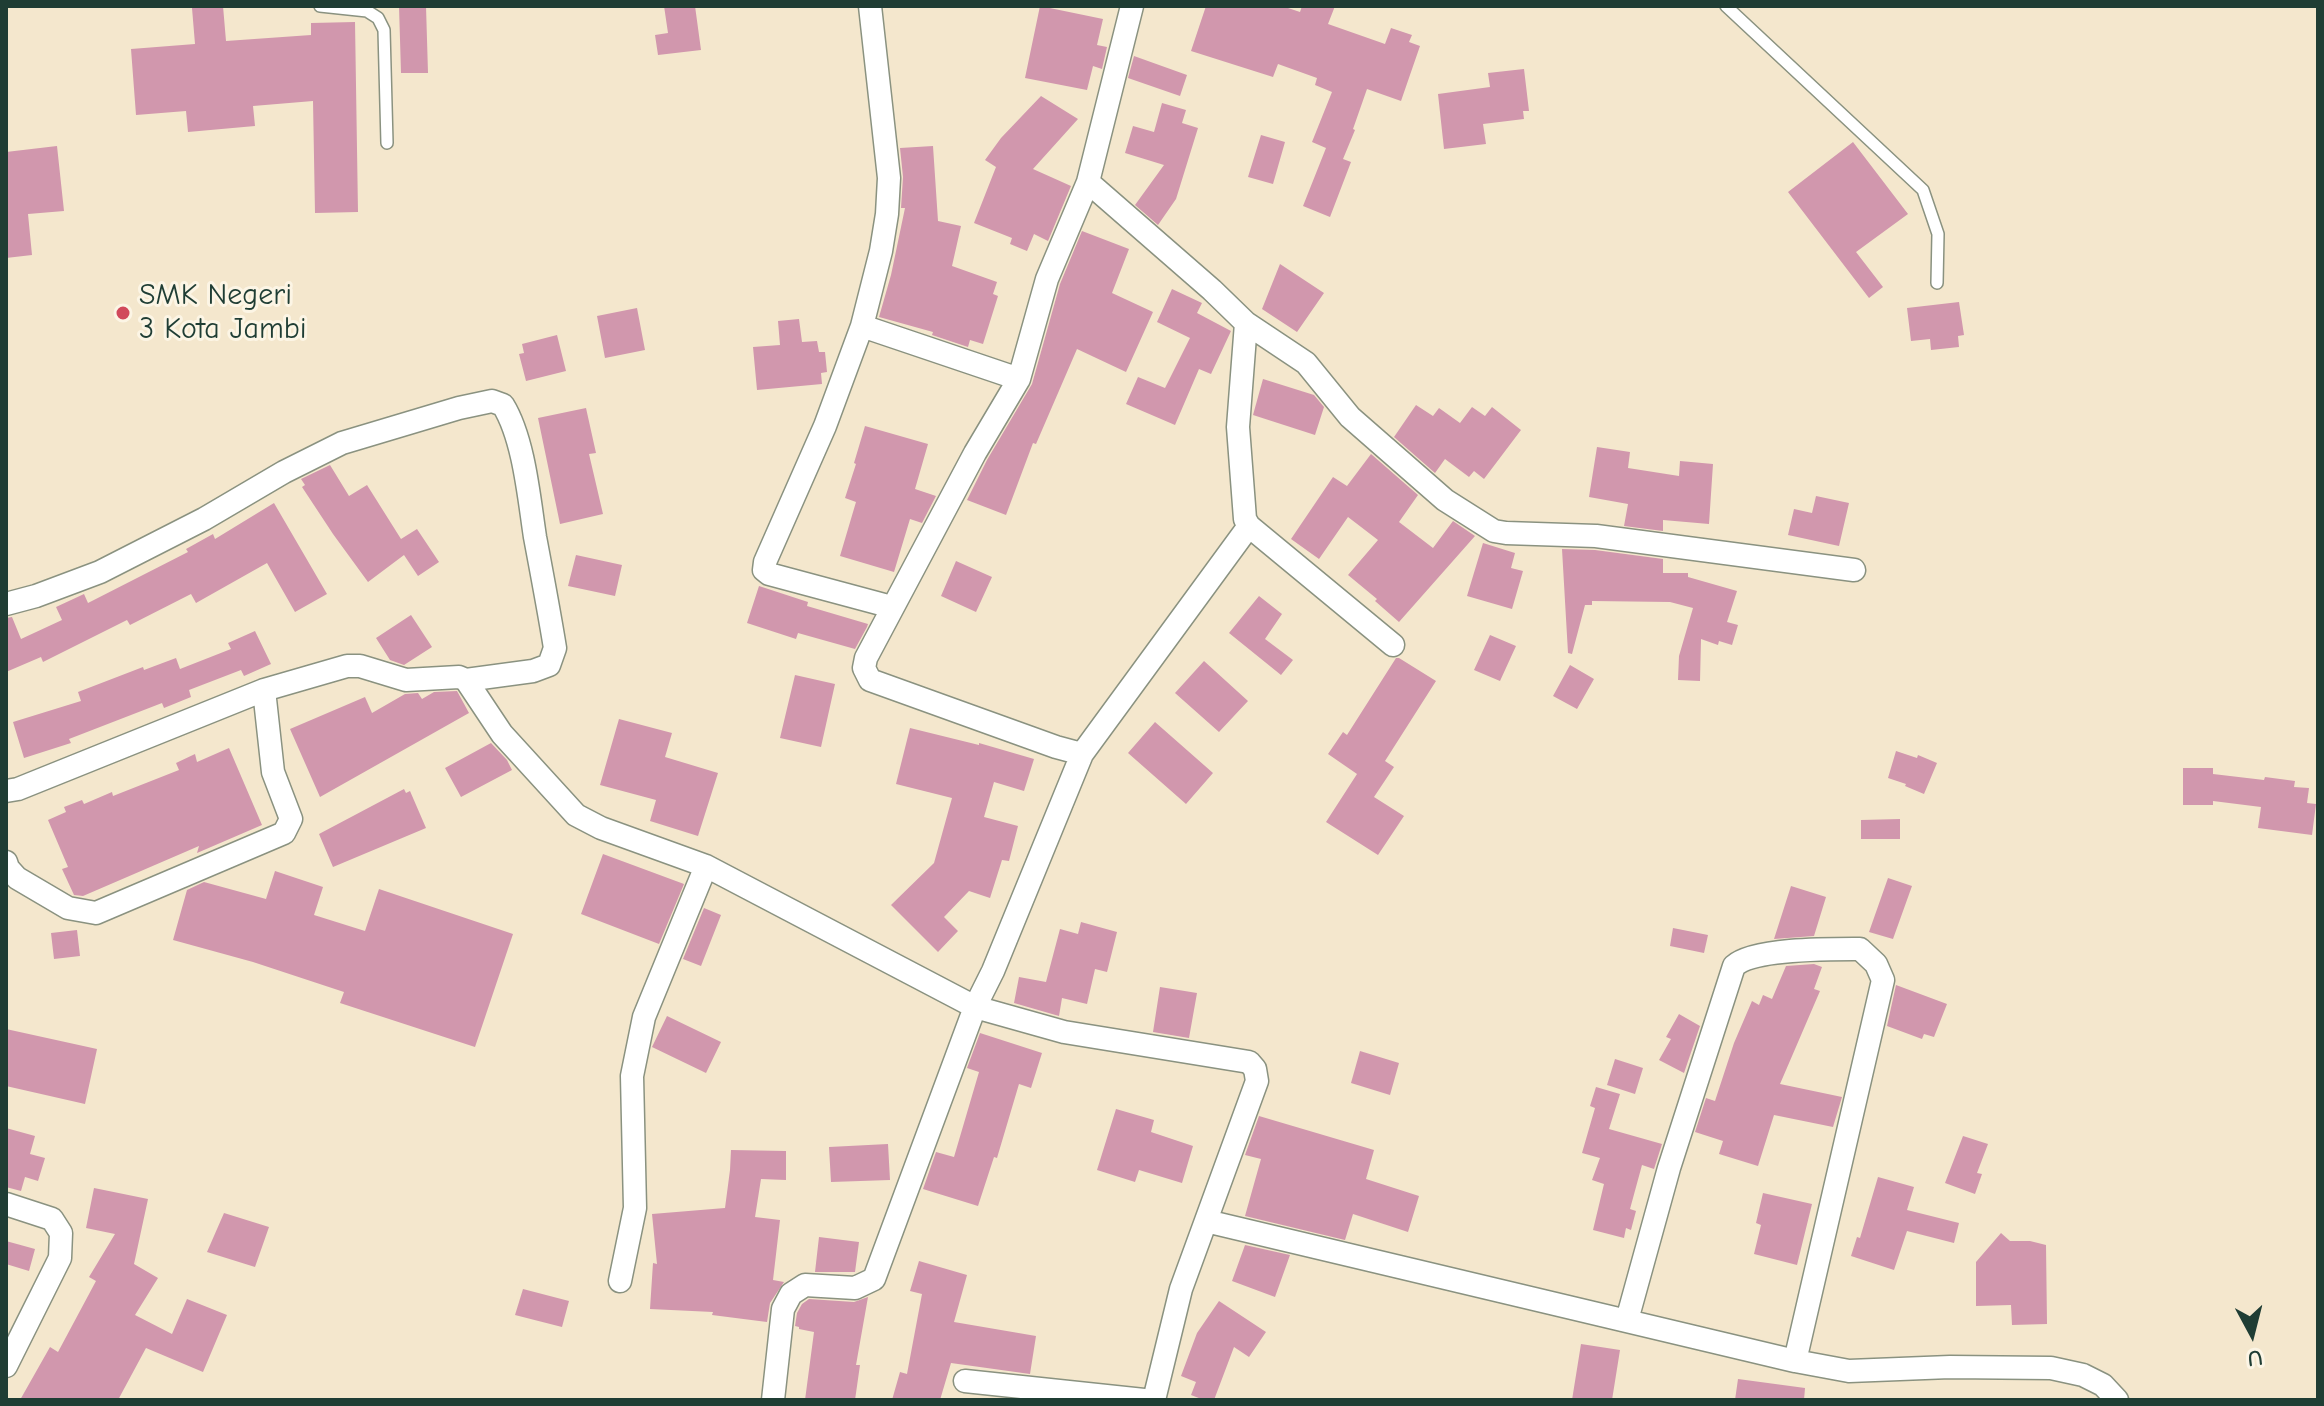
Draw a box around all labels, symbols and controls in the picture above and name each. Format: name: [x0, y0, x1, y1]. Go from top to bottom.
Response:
place label: SMK Negeri 3 Kota Jambi: [139, 278, 307, 348]
marker: SMK Negeri 3 Kota Jambi: [114, 304, 132, 322]
north arrow: [2212, 1294, 2292, 1374]
text: U: [2246, 1344, 2264, 1372]

